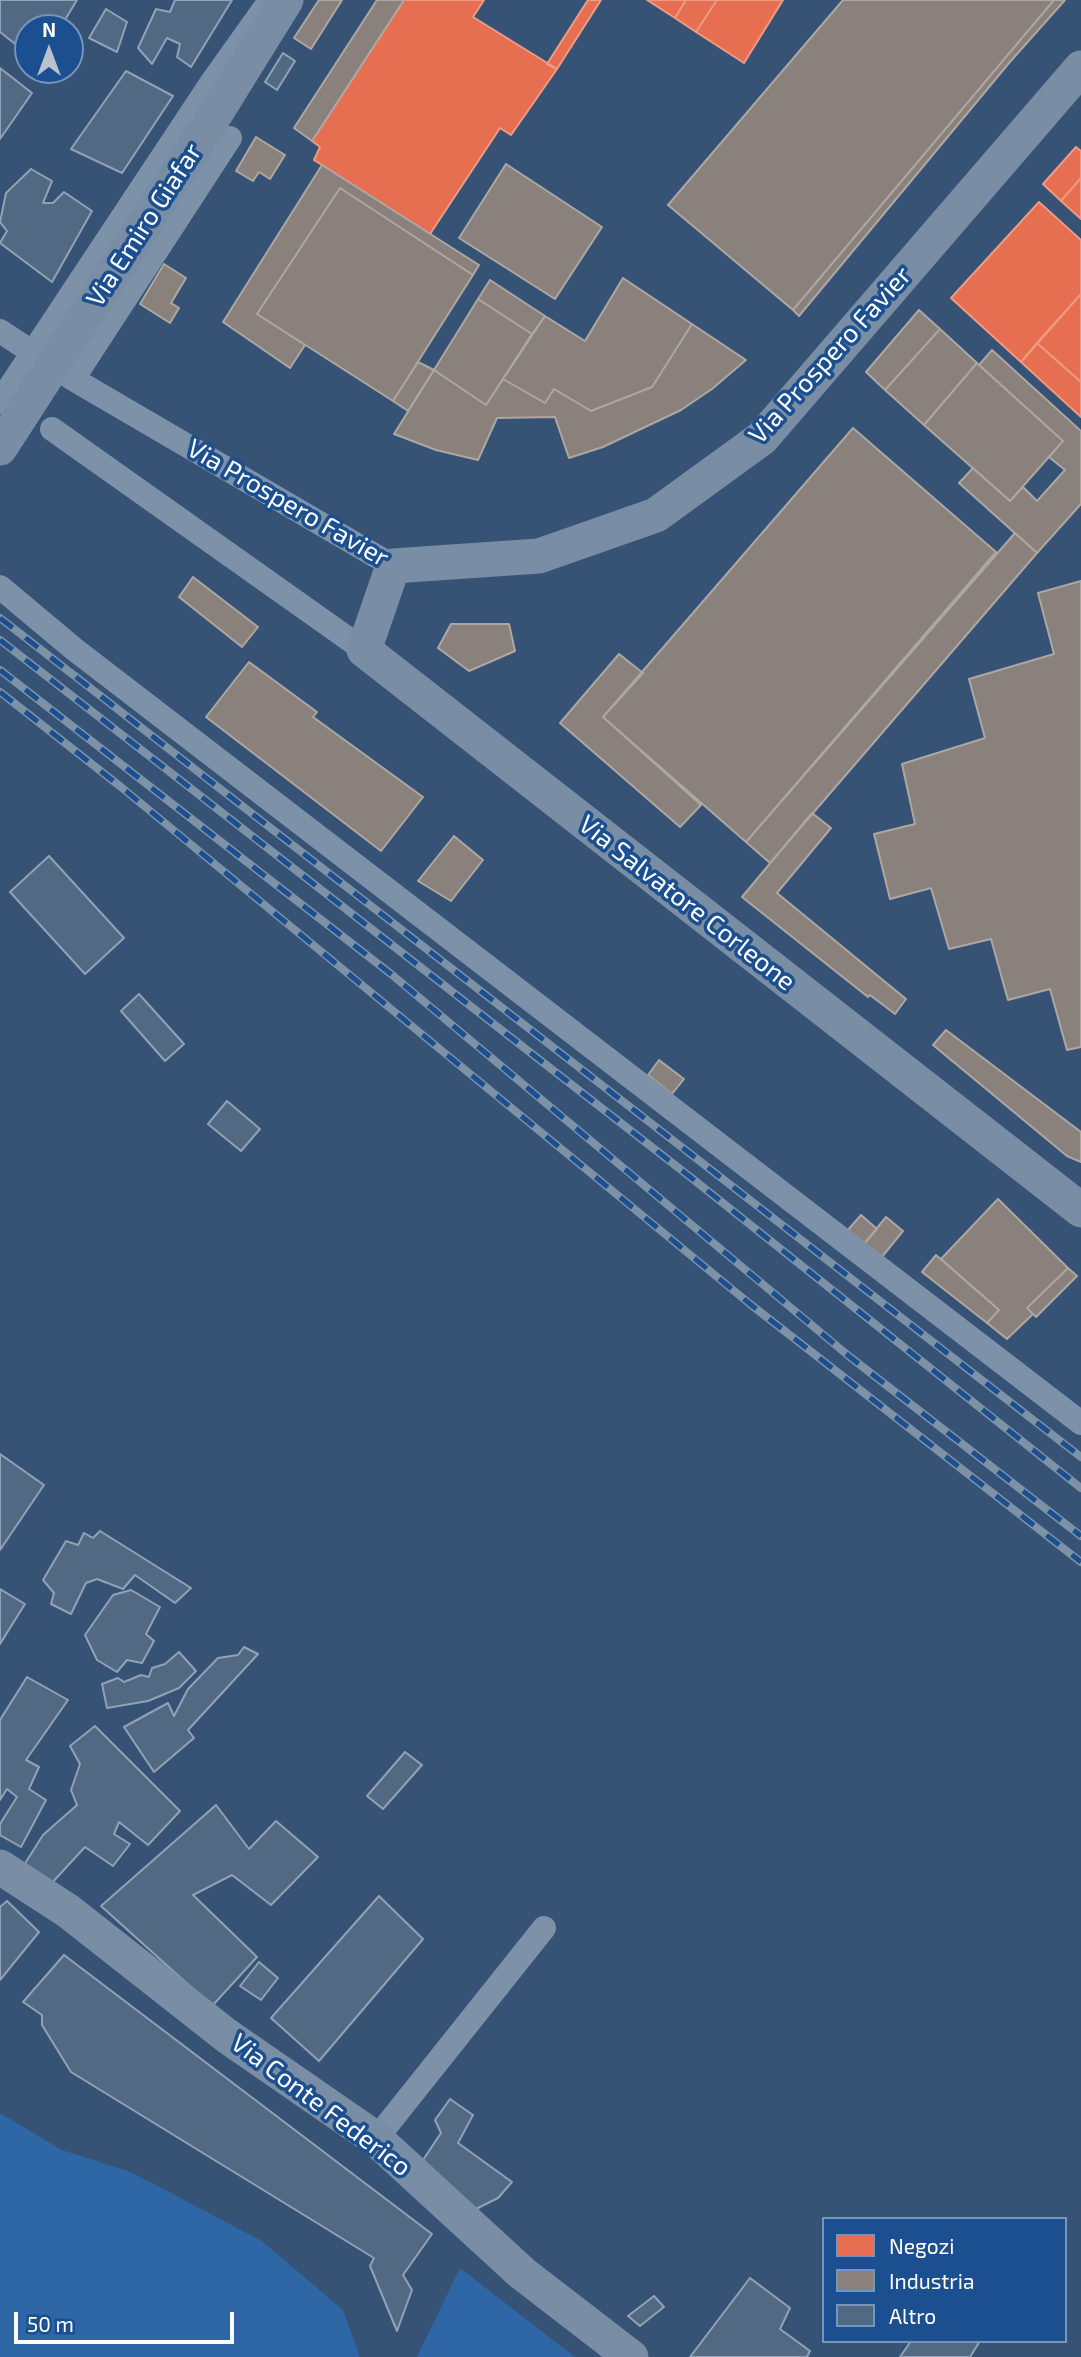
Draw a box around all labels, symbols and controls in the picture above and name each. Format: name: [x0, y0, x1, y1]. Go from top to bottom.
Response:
north arrow: [14, 14, 84, 84]
text: N: [42, 18, 56, 41]
street label: Via Emiro Giafar: [80, 137, 208, 313]
street label: Via Prospero Favier: [742, 260, 918, 450]
street label: Via Prospero Favier: [182, 433, 394, 573]
street label: Via Salvatore Corleone: [572, 809, 802, 997]
street label: Via Conte Federico: [225, 2027, 417, 2183]
legend: [822, 2217, 1067, 2343]
text: Negozi: [889, 2233, 955, 2258]
text: Industria: [889, 2268, 975, 2293]
scale bar: [18, 2298, 238, 2342]
text: Altro: [889, 2303, 936, 2328]
text: 50 m: [27, 2311, 74, 2336]

